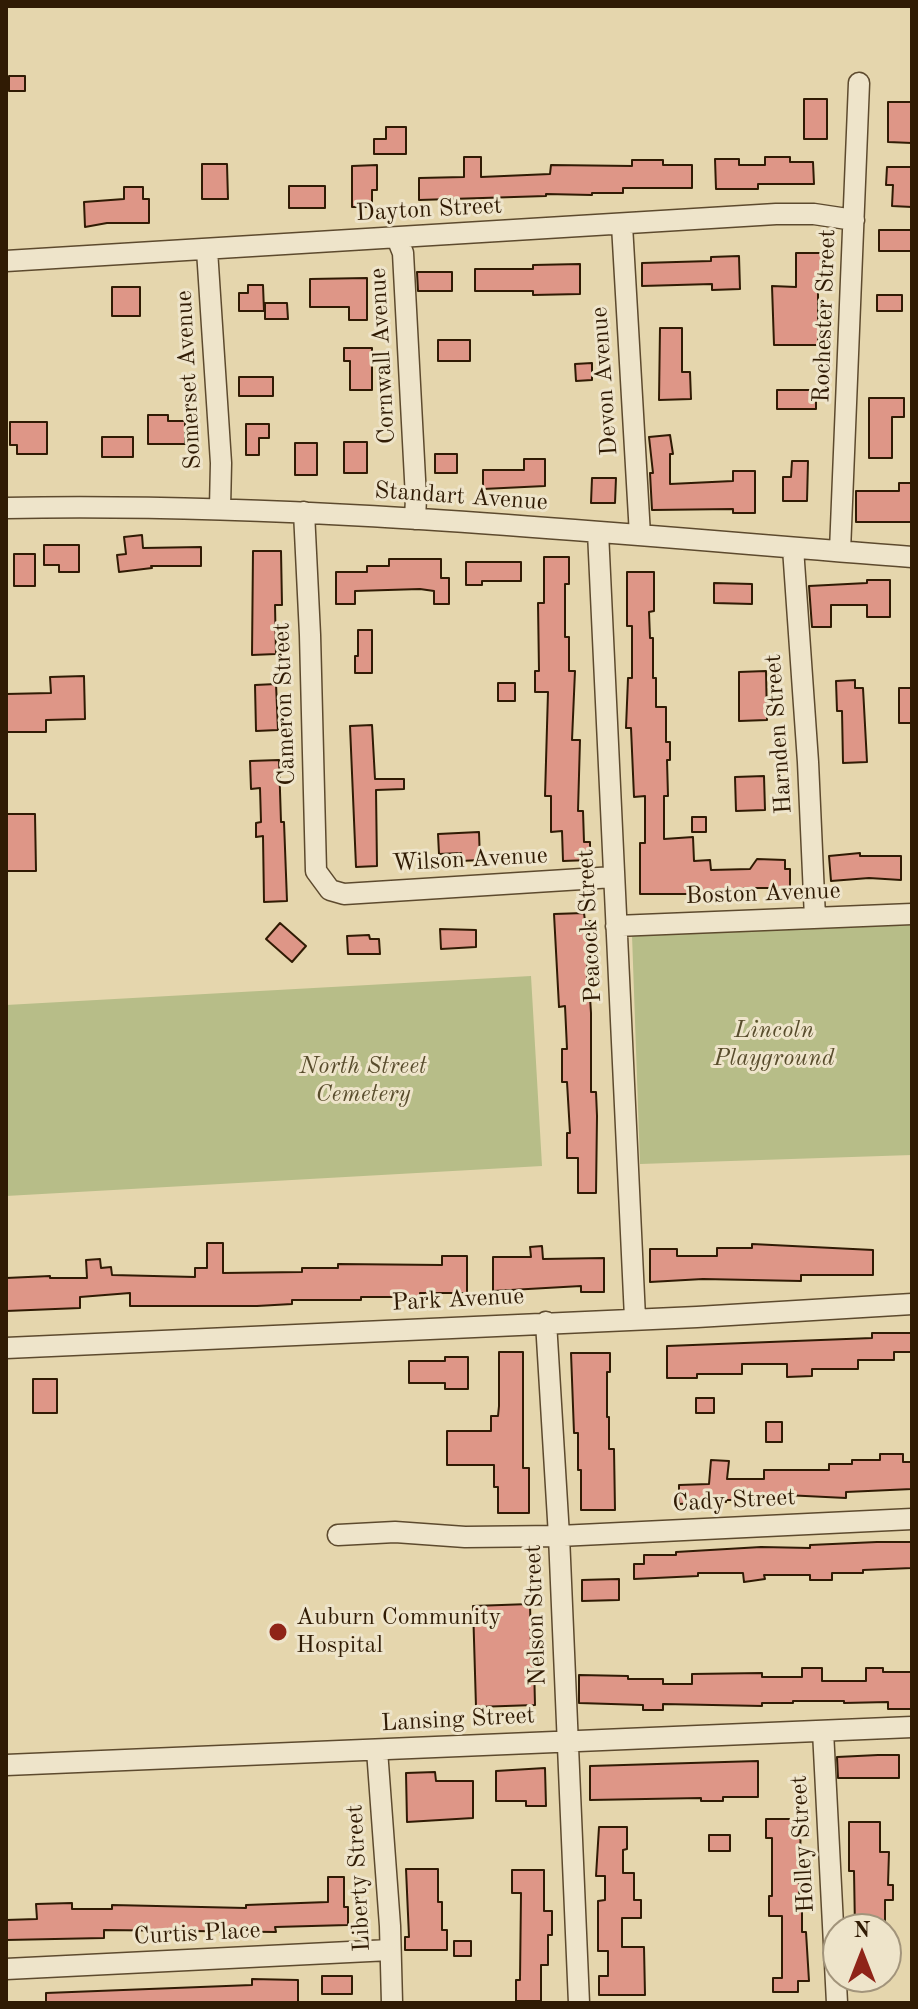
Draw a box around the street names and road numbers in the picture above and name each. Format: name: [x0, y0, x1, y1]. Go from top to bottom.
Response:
street label: Dayton Street: [355, 192, 503, 228]
street label: Rochester Street: [808, 229, 842, 403]
street label: Cornwall Avenue: [364, 267, 402, 445]
street label: Somerset Avenue: [170, 290, 208, 470]
street label: Devon Avenue: [585, 306, 625, 456]
street label: Standart Avenue: [373, 477, 549, 517]
street label: Cameron Street: [268, 622, 302, 786]
street label: Harnden Street: [759, 653, 799, 815]
street label: Wilson Avenue: [391, 842, 549, 878]
street label: Peacock Street: [572, 849, 608, 1003]
street label: Boston Avenue: [685, 877, 841, 911]
street label: Park Avenue: [391, 1282, 525, 1318]
street label: Cady Street: [672, 1483, 796, 1519]
street label: Nelson Street: [519, 1544, 553, 1686]
street label: Lansing Street: [380, 1702, 536, 1738]
street label: Holley Street: [785, 1774, 821, 1914]
street label: Liberty Street: [341, 1804, 377, 1952]
street label: Curtis Place: [133, 1916, 261, 1952]

